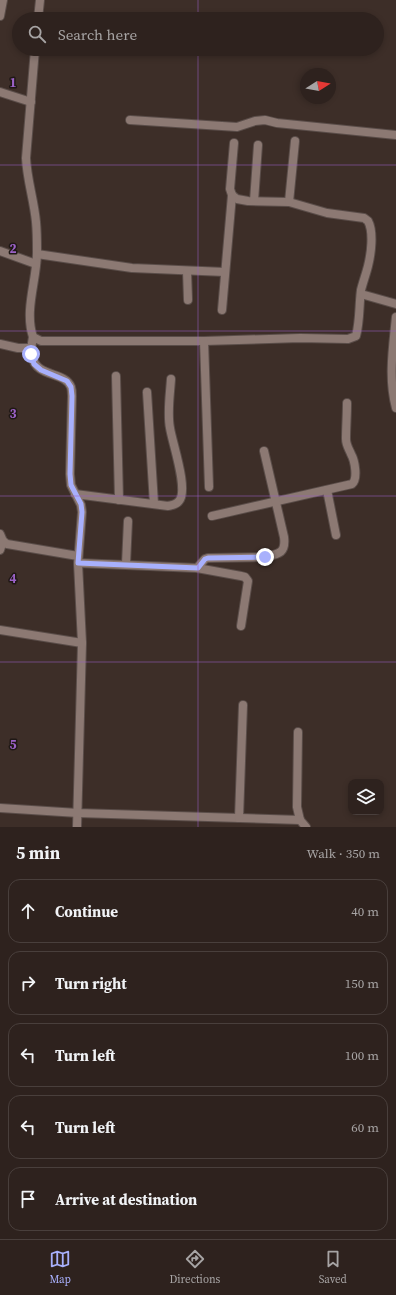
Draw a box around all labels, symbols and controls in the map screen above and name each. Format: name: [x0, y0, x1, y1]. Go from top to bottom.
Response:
search box: [12, 12, 384, 56]
icon: search: [26, 23, 48, 45]
text: Search here: [58, 24, 137, 45]
north arrow: [300, 68, 336, 104]
text: 1: [9, 74, 17, 91]
text: 2: [9, 240, 17, 257]
route start: [22, 345, 40, 363]
text: 3: [9, 405, 17, 422]
route end: [256, 548, 274, 566]
text: 4: [9, 570, 17, 587]
text: 5: [9, 736, 17, 753]
map controls: [348, 779, 384, 815]
button: layers: [348, 779, 384, 815]
text: 5 min: [16, 841, 60, 865]
text: Walk · 350 m: [307, 845, 380, 862]
icon: ahead: [17, 900, 39, 922]
text: Continue: [55, 901, 118, 922]
text: 40 m: [351, 903, 379, 920]
icon: right: [17, 972, 39, 994]
text: Turn right: [55, 973, 127, 994]
text: 150 m: [345, 975, 379, 992]
icon: left: [17, 1044, 39, 1066]
text: Turn left: [55, 1045, 115, 1066]
text: 100 m: [345, 1047, 379, 1064]
icon: left: [17, 1116, 39, 1138]
text: Turn left: [55, 1117, 115, 1138]
text: 60 m: [351, 1119, 379, 1136]
icon: arrive: [17, 1188, 39, 1210]
text: Arrive at destination: [55, 1189, 197, 1210]
tab: Map: [49, 1248, 71, 1287]
tab: Directions: [169, 1248, 220, 1287]
tab: Saved: [319, 1248, 347, 1287]

